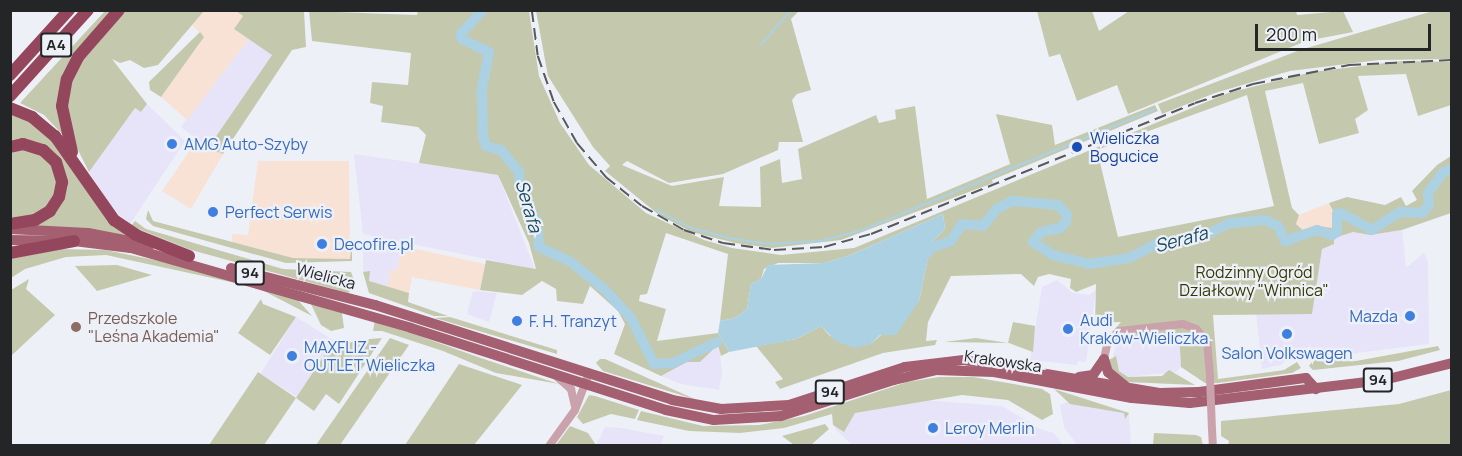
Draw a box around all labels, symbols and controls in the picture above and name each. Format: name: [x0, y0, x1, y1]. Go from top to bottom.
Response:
scale bar: [1258, 12, 1434, 50]
text: 200 m: [1266, 22, 1317, 46]
road number: A4: [40, 33, 72, 57]
place label: Wieliczka Bogucice: [1090, 128, 1159, 166]
place label: AMG Auto-Szyby: [184, 134, 308, 154]
marker: AMG Auto-Szyby: [165, 137, 179, 151]
marker: Wieliczka Bogucice: [1068, 138, 1086, 156]
water label: Serafa: [511, 177, 547, 235]
place label: Perfect Serwis: [225, 202, 332, 222]
marker: Perfect Serwis: [206, 205, 220, 219]
water label: Serafa: [1152, 222, 1210, 256]
place label: Decofire.pl: [334, 234, 414, 254]
marker: Decofire.pl: [315, 237, 329, 251]
street label: Wielicka: [294, 259, 358, 293]
road number: 94: [234, 261, 266, 285]
park label: Rodzinny Ogród Działkowy "Winnica": [1179, 262, 1329, 300]
place label: Mazda: [1349, 306, 1398, 326]
place label: Przedszkole "Leśna Akademia": [88, 308, 219, 346]
marker: Mazda: [1403, 309, 1417, 323]
place label: Audi Kraków-Wieliczka: [1080, 310, 1208, 348]
place label: F. H. Tranzyt: [529, 311, 617, 331]
marker: F. H. Tranzyt: [510, 314, 524, 328]
marker: Przedszkole "Leśna Akademia": [69, 320, 83, 334]
marker: Audi Kraków-Wieliczka: [1061, 322, 1075, 336]
marker: Salon Volkswagen: [1280, 327, 1294, 341]
place label: MAXFLIZ - OUTLET Wieliczka: [304, 337, 436, 375]
place label: Salon Volkswagen: [1221, 343, 1353, 363]
street label: Krakowska: [963, 346, 1043, 376]
marker: MAXFLIZ - OUTLET Wieliczka: [285, 349, 299, 363]
road number: 94: [1362, 368, 1394, 392]
road number: 94: [814, 380, 846, 404]
place label: Leroy Merlin: [945, 418, 1034, 438]
marker: Leroy Merlin: [926, 421, 940, 435]

